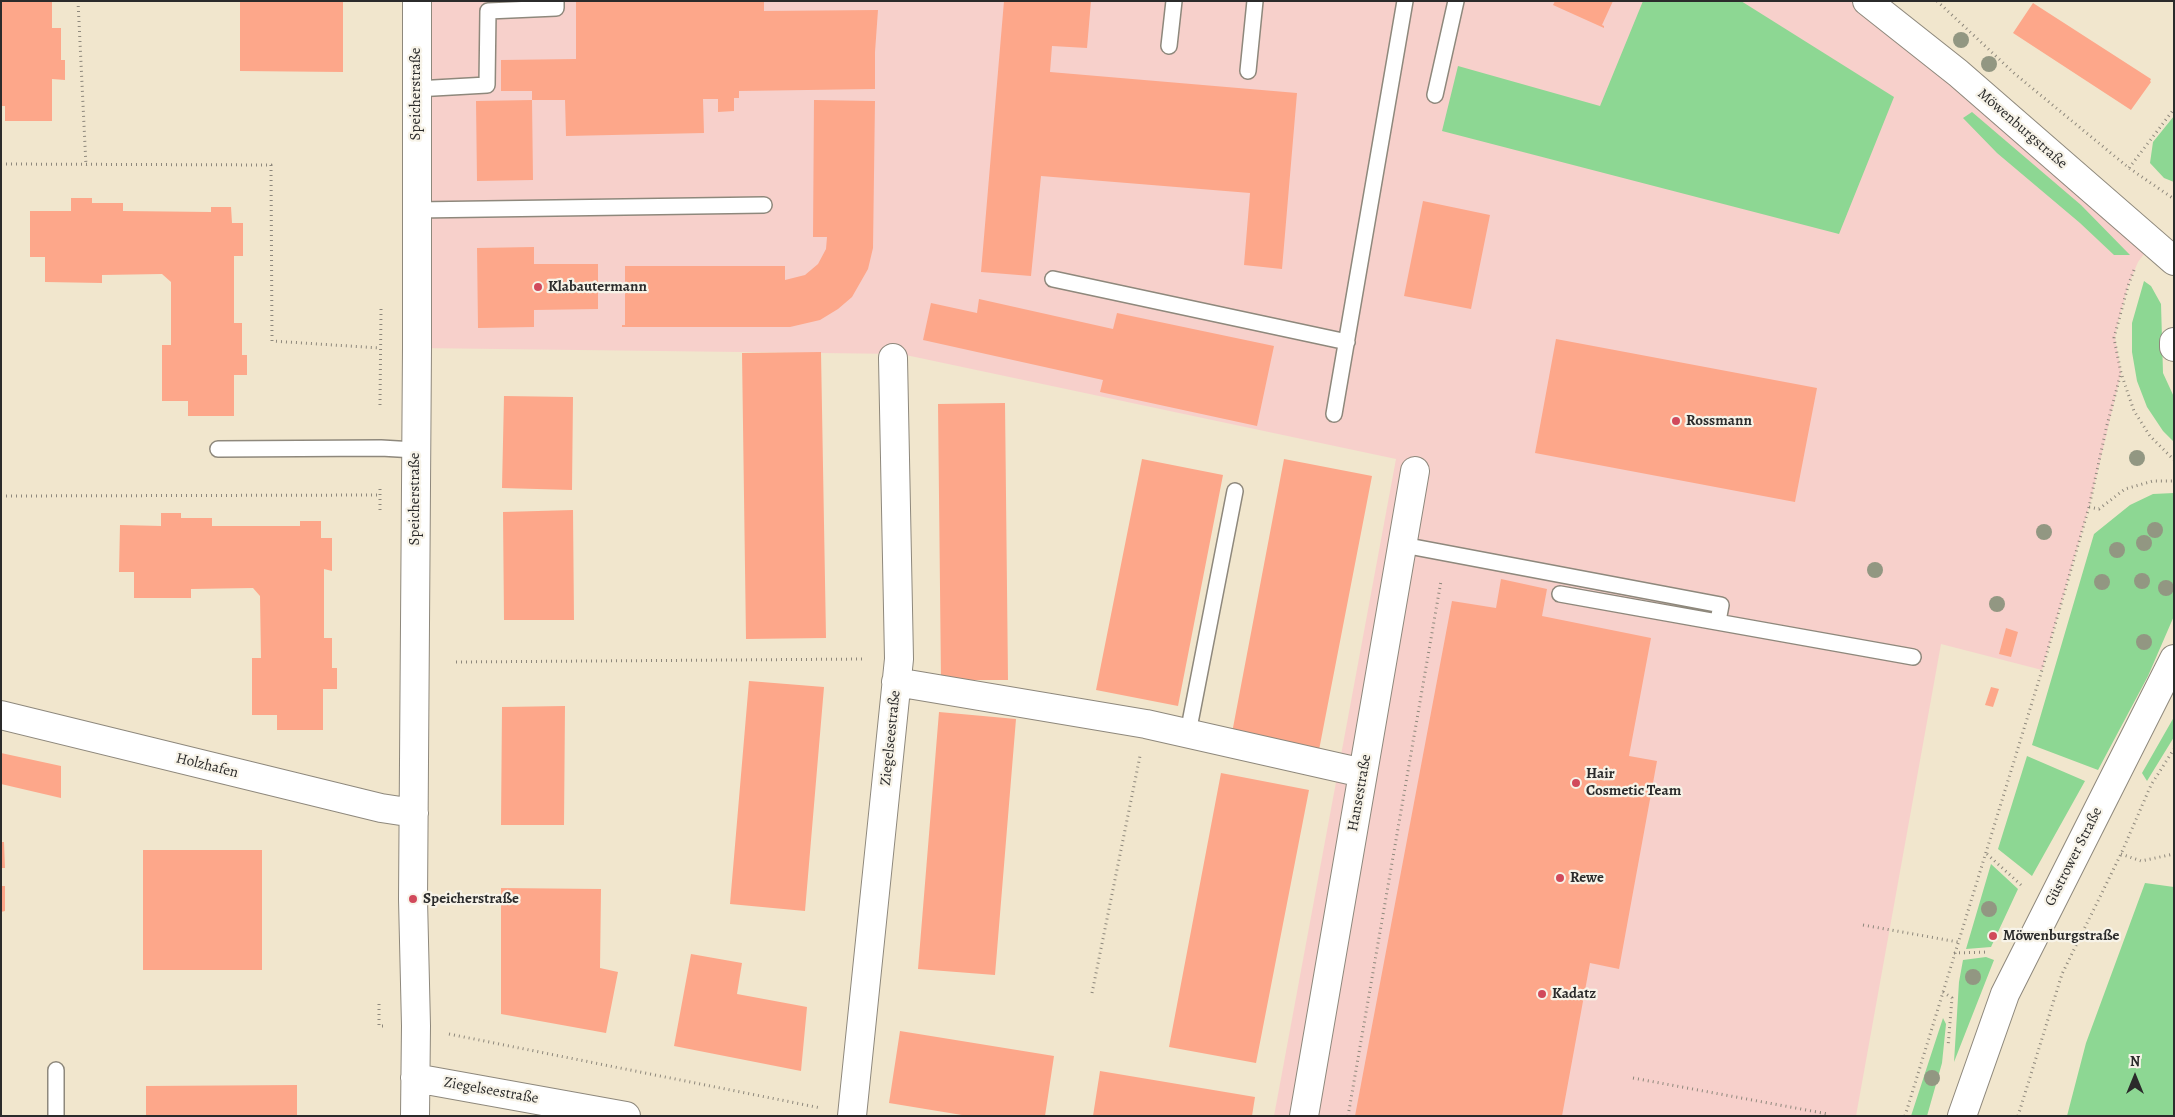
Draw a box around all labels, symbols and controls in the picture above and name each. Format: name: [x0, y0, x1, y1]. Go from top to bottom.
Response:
street label: Speicherstraße: [407, 48, 425, 140]
street label: Möwenburgstraße: [1973, 85, 2071, 173]
place label: Klabautermann: [548, 278, 647, 296]
marker: Klabautermann: [532, 281, 544, 293]
place label: Rossmann: [1686, 412, 1752, 430]
marker: Rossmann: [1670, 415, 1682, 427]
street label: Speicherstraße: [406, 453, 424, 545]
street label: Ziegelseestraße: [877, 689, 905, 787]
street label: Holzhafen: [174, 750, 240, 782]
street label: Hansestraße: [1344, 753, 1376, 833]
place label: Hair Cosmetic Team: [1586, 765, 1681, 800]
marker: Hair Cosmetic Team: [1570, 777, 1582, 789]
street label: Güstrower Straße: [2041, 805, 2107, 909]
place label: Rewe: [1570, 869, 1604, 887]
marker: Rewe: [1554, 872, 1566, 884]
place label: Speicherstraße: [423, 890, 519, 908]
marker: Speicherstraße: [407, 893, 419, 905]
place label: Möwenburgstraße: [2003, 927, 2119, 945]
marker: Möwenburgstraße: [1987, 930, 1999, 942]
place label: Kadatz: [1552, 985, 1596, 1003]
marker: Kadatz: [1536, 988, 1548, 1000]
north arrow: [2110, 1052, 2160, 1102]
text: N: [2130, 1052, 2140, 1071]
street label: Ziegelseestraße: [442, 1074, 540, 1108]

